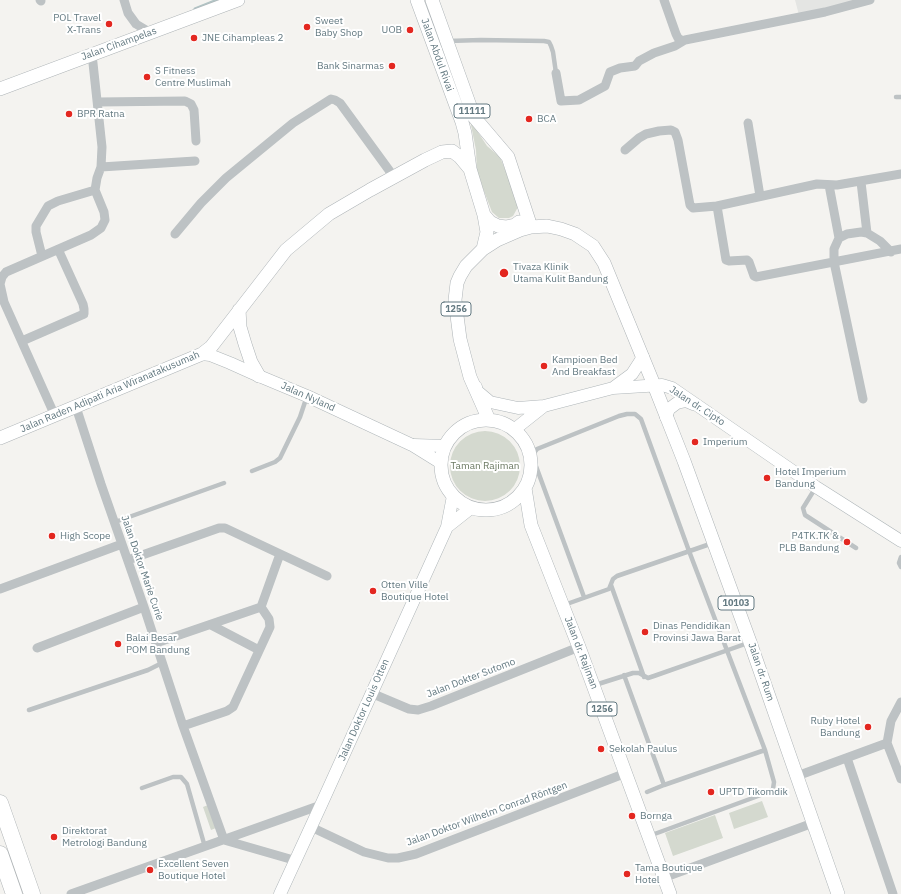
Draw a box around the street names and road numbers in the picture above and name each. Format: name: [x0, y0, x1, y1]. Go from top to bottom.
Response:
street label: Jalan Abdul Rivai: [418, 17, 456, 93]
street label: Jalan Cihampelas: [80, 25, 158, 63]
road number: 11111: [454, 104, 490, 118]
road number: 1256: [441, 302, 471, 316]
street label: Jalan Raden Adipati Aria Wiranatakusumah: [19, 349, 201, 435]
street label: Jalan Nyland: [279, 380, 337, 414]
street label: Jalan dr. Cipto: [667, 384, 727, 428]
street label: Jalan Doktor Marie Curie: [118, 514, 166, 622]
road number: 10103: [718, 596, 754, 610]
street label: Jalan dr. Rajiman: [562, 615, 600, 691]
street label: Jalan dr. Rum: [745, 641, 777, 703]
street label: Jalan Dokter Sutomo: [425, 656, 517, 700]
street label: Jalan Doktor Louis Otten: [336, 657, 392, 763]
road number: 1256: [587, 702, 617, 716]
street label: Jalan Doktor Wilhelm Conrad Röntgen: [405, 779, 569, 849]

